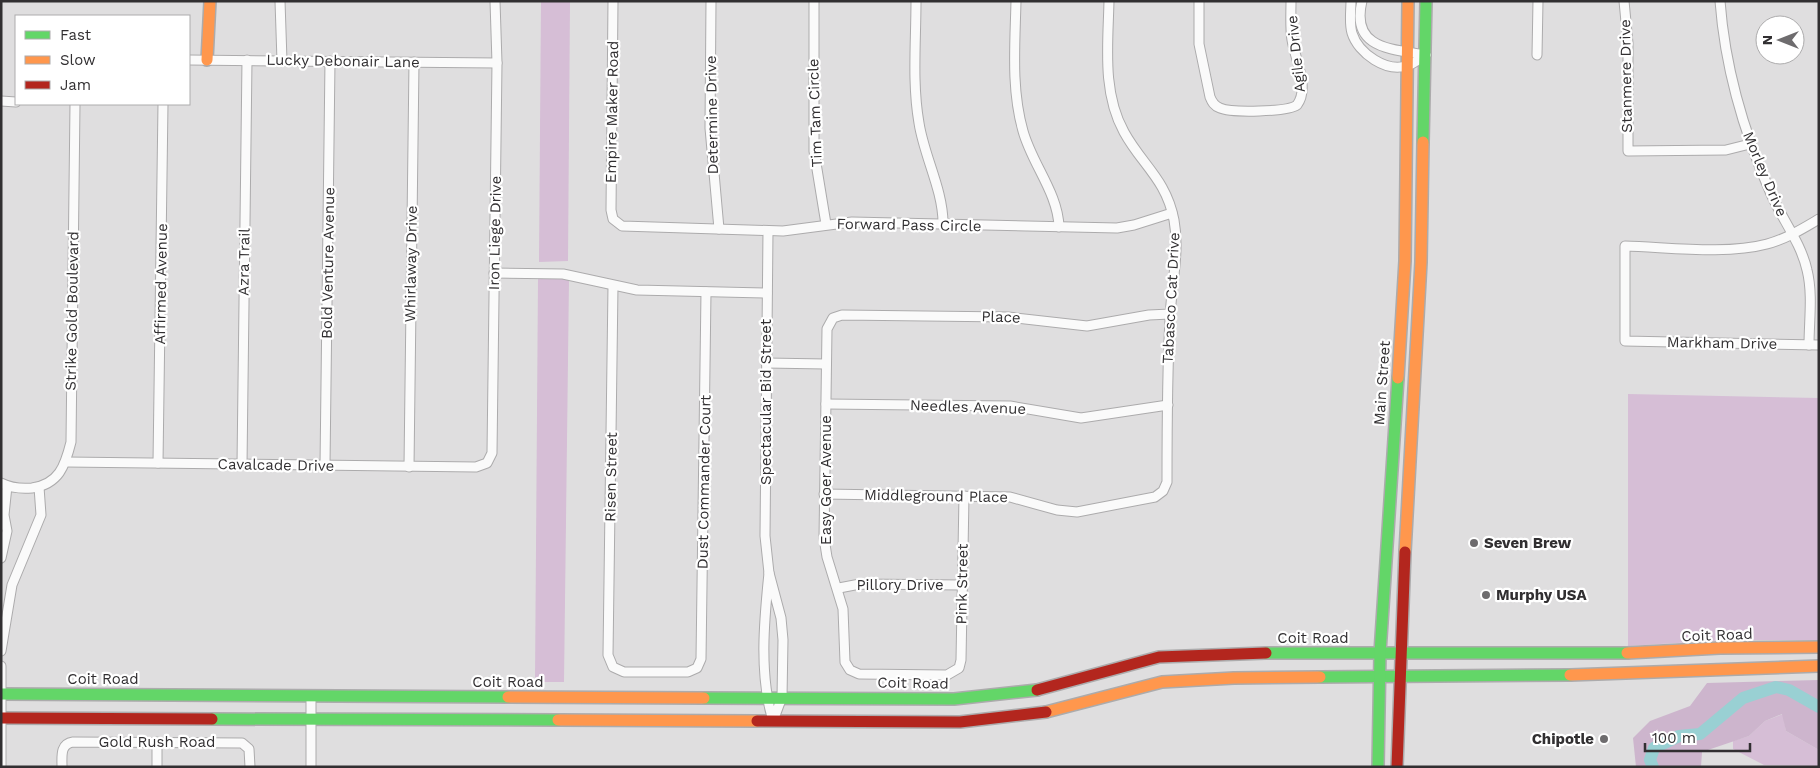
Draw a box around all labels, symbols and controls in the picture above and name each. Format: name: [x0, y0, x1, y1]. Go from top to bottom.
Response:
street label: Agile Drive: [1283, 14, 1309, 94]
legend: [15, 15, 190, 105]
north arrow: [1755, 15, 1805, 65]
street label: Stanmere Drive: [1616, 19, 1636, 133]
text: Fast: [60, 26, 92, 44]
text: N: [1759, 35, 1775, 45]
street label: Empire Maker Road: [602, 41, 622, 183]
text: Slow: [60, 51, 96, 69]
street label: Lucky Debonair Lane: [266, 51, 420, 71]
street label: Determine Drive: [702, 55, 722, 175]
street label: Tim Tam Circle: [804, 58, 826, 168]
text: Jam: [60, 76, 91, 94]
street label: Morley Drive: [1739, 129, 1791, 219]
street label: Iron Liege Drive: [485, 176, 505, 290]
street label: Bold Venture Avenue: [318, 187, 338, 339]
street label: Whirlaway Drive: [401, 205, 421, 323]
street label: Forward Pass Circle: [836, 215, 982, 235]
street label: Affirmed Avenue: [151, 223, 171, 345]
street label: Azra Trail: [234, 228, 254, 296]
street label: Strike Gold Boulevard: [62, 231, 82, 391]
street label: Tabasco Cat Drive: [1159, 232, 1183, 364]
street label: Place: [981, 307, 1021, 327]
street label: Spectacular Bid Street: [757, 318, 775, 485]
street label: Markham Drive: [1667, 333, 1777, 353]
street label: Main Street: [1370, 339, 1394, 426]
street label: Dust Commander Court: [693, 394, 715, 569]
street label: Needles Avenue: [910, 396, 1026, 418]
street label: Easy Goer Avenue: [817, 415, 835, 545]
street label: Risen Street: [601, 431, 621, 522]
street label: Cavalcade Drive: [218, 455, 334, 475]
street label: Middleground Place: [864, 486, 1008, 506]
place label: Seven Brew: [1484, 534, 1572, 552]
marker: Seven Brew: [1468, 537, 1480, 549]
street label: Pink Street: [952, 543, 972, 625]
street label: Pillory Drive: [856, 576, 944, 594]
place label: Murphy USA: [1496, 586, 1587, 604]
marker: Murphy USA: [1480, 589, 1492, 601]
street label: Coit Road: [1681, 625, 1753, 645]
street label: Coit Road: [1277, 629, 1349, 647]
street label: Coit Road: [67, 670, 139, 688]
street label: Coit Road: [472, 673, 544, 691]
street label: Coit Road: [877, 673, 949, 693]
scale bar: [1645, 720, 1750, 752]
text: 100 m: [1652, 729, 1696, 747]
place label: Chipotle: [1532, 730, 1594, 748]
street label: Gold Rush Road: [99, 733, 215, 751]
marker: Chipotle: [1598, 733, 1610, 745]

